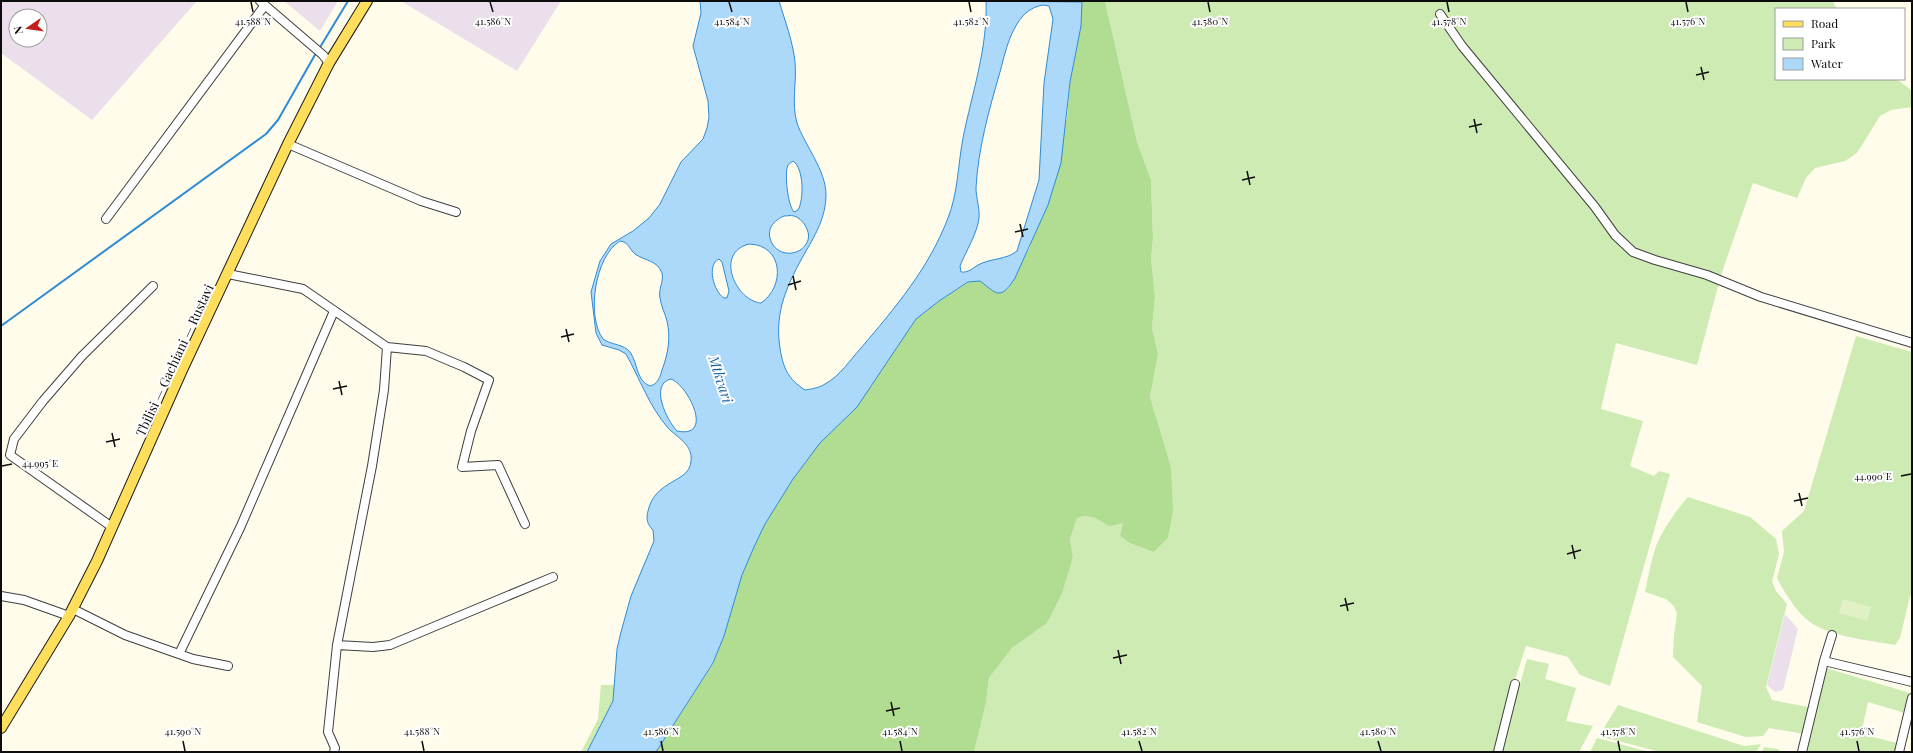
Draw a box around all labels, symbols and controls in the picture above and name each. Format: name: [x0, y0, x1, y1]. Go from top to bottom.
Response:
north arrow: [8, 8, 48, 48]
legend: [1775, 8, 1905, 80]
text: 41.588°N: [235, 14, 271, 28]
text: 41.586°N: [475, 14, 511, 28]
text: 41.584°N: [714, 14, 750, 28]
text: 41.582°N: [953, 14, 989, 28]
text: 41.580°N: [1192, 14, 1228, 28]
text: 41.578°N: [1432, 14, 1466, 28]
text: 41.576°N: [1671, 14, 1705, 28]
text: Road: [1811, 15, 1838, 31]
text: N: [10, 25, 26, 36]
text: Park: [1811, 35, 1836, 51]
text: Water: [1810, 55, 1844, 71]
street label: Tbilisi — Gachiani — Rustavi: [131, 281, 217, 439]
water label: Mtkvari: [704, 352, 738, 406]
text: 44.995°E: [22, 456, 58, 470]
text: 44.990°E: [1854, 469, 1892, 483]
text: 41.590°N: [165, 724, 201, 738]
text: 41.588°N: [404, 724, 440, 738]
text: 41.586°N: [643, 724, 679, 738]
text: 41.584°N: [882, 724, 918, 738]
text: 41.582°N: [1121, 724, 1157, 738]
text: 41.580°N: [1360, 724, 1396, 738]
text: 41.578°N: [1601, 724, 1635, 738]
text: 41.576°N: [1840, 724, 1874, 738]

